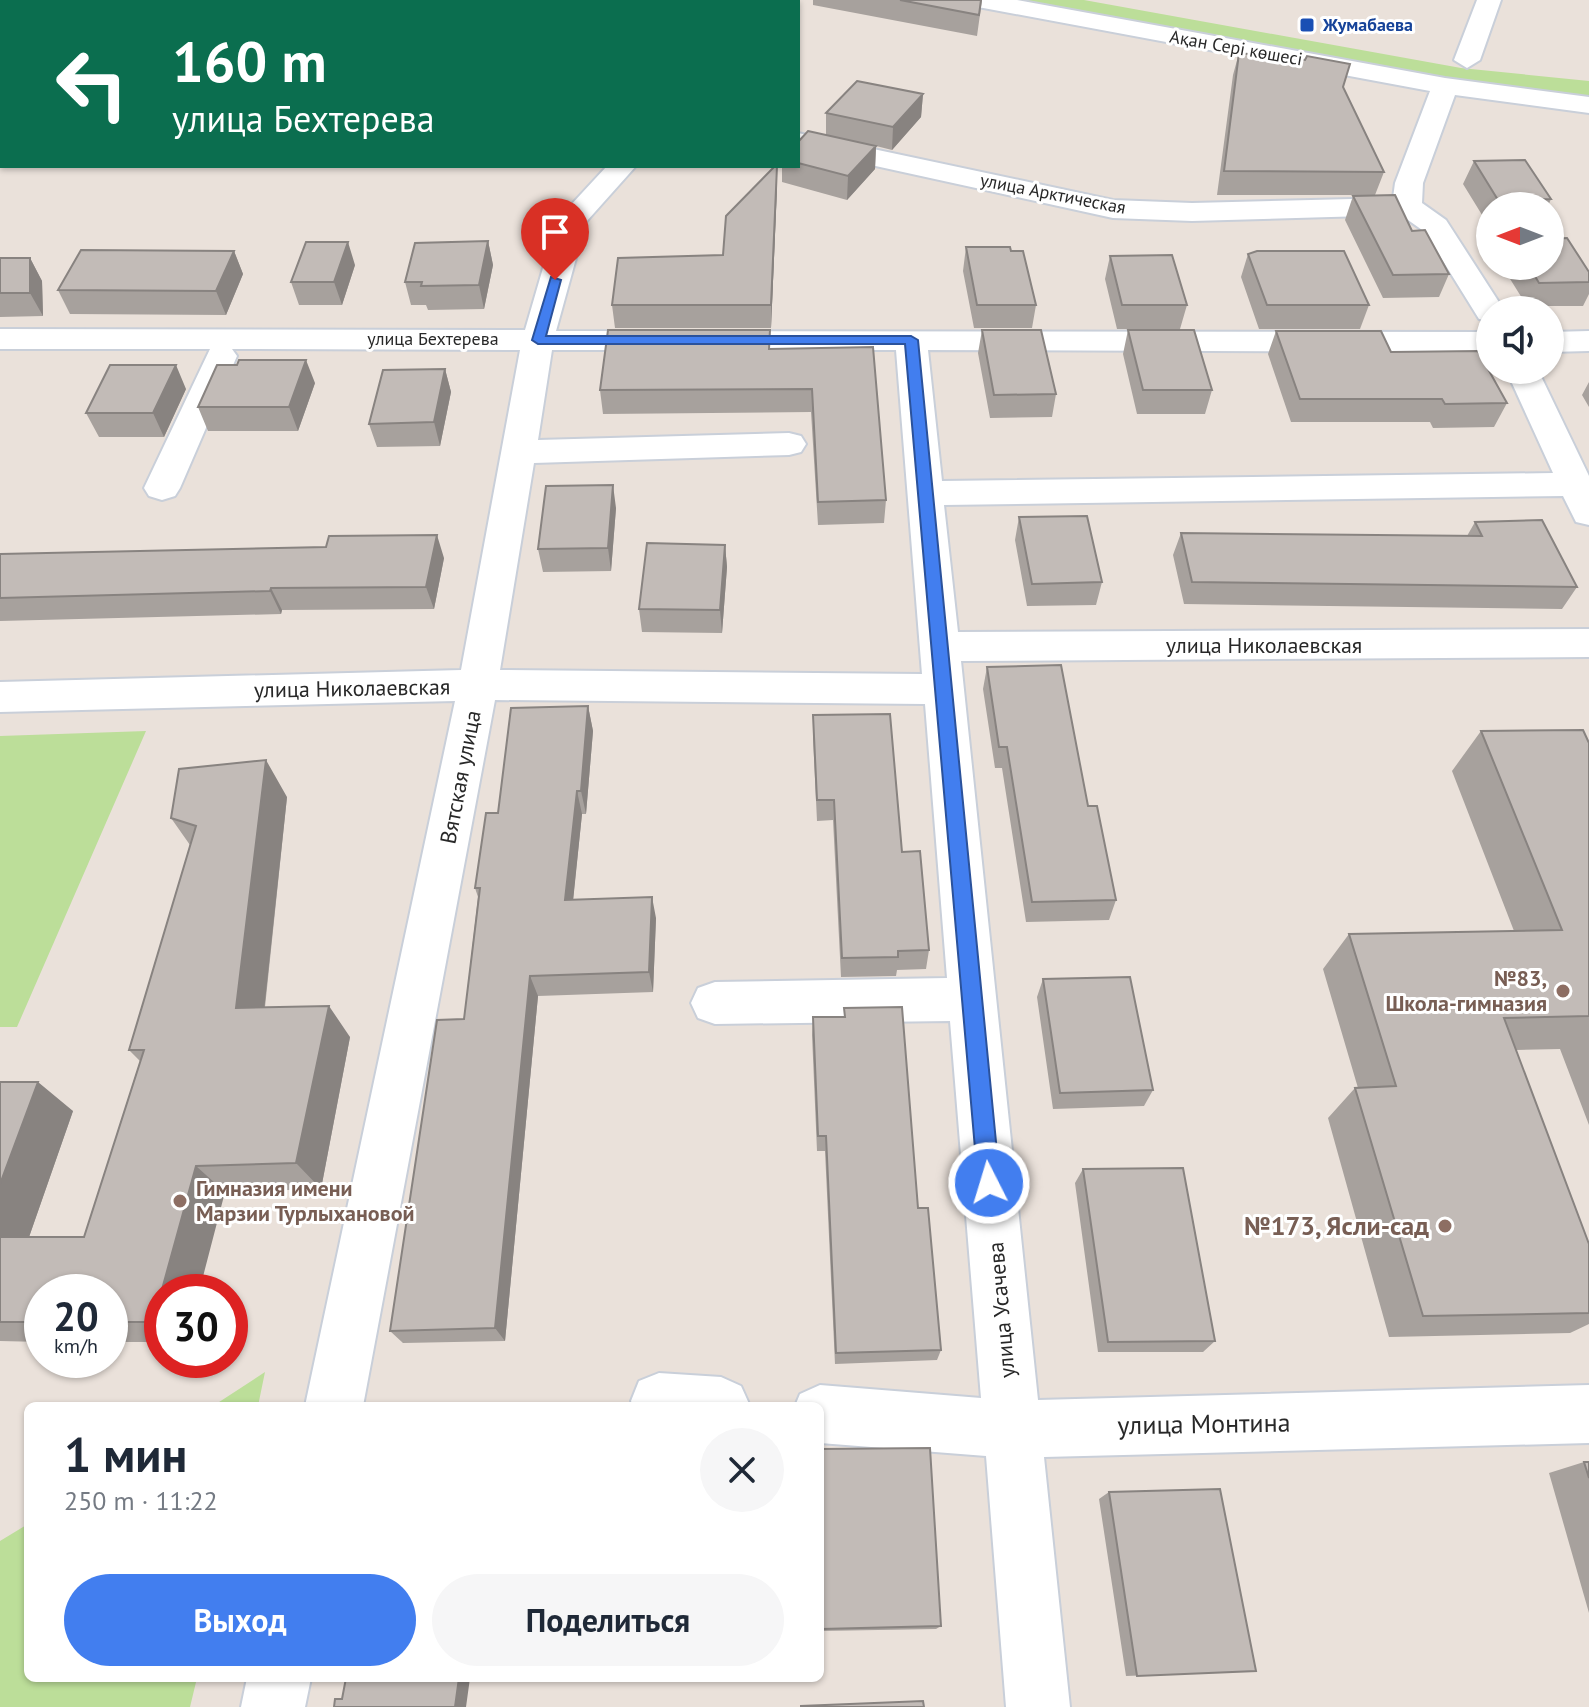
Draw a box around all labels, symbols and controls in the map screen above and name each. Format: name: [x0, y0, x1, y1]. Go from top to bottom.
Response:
place label: Жумабаева: [1322, 13, 1413, 36]
marker: Жумабаева: [1298, 16, 1316, 34]
text: 160 m: [172, 25, 327, 97]
street label: Ақан Сері көшесі: [1168, 25, 1304, 71]
icon: left: [40, 32, 144, 136]
text: улица Бехтерева: [172, 95, 435, 142]
street label: улица Арктическая: [978, 168, 1128, 219]
north arrow: [1476, 192, 1564, 280]
map controls: [1476, 192, 1564, 384]
pin: [521, 198, 589, 280]
icon: arrive: [533, 210, 577, 254]
button: sound: [1476, 296, 1564, 384]
street label: улица Бехтерева: [367, 327, 499, 350]
street label: улица Николаевская: [1166, 631, 1362, 659]
street label: улица Николаевская: [254, 672, 450, 704]
street label: Вятская улица: [433, 708, 487, 846]
place label: №83, Школа-гимназия: [1385, 964, 1547, 1017]
marker: №83, Школа-гимназия: [1554, 982, 1572, 1000]
position arrow: [947, 1141, 1031, 1225]
place label: Гимназия имени Марзии Турлыхановой: [196, 1174, 415, 1227]
marker: Гимназия имени Марзии Турлыхановой: [171, 1192, 189, 1210]
place label: №173, Ясли-сад: [1244, 1209, 1429, 1242]
marker: №173, Ясли-сад: [1436, 1217, 1454, 1235]
street label: улица Усачева: [981, 1241, 1021, 1379]
speed limit sign: 30: [144, 1274, 248, 1378]
text: 20: [53, 1290, 99, 1342]
text: km/h: [54, 1333, 98, 1359]
street label: улица Монтина: [1117, 1405, 1291, 1442]
text: 1 мин: [64, 1423, 187, 1485]
button: close: [700, 1428, 784, 1512]
text: 250 m · 11:22: [64, 1484, 218, 1517]
button: Выход: [64, 1574, 416, 1666]
button: Поделиться: [432, 1574, 784, 1666]

